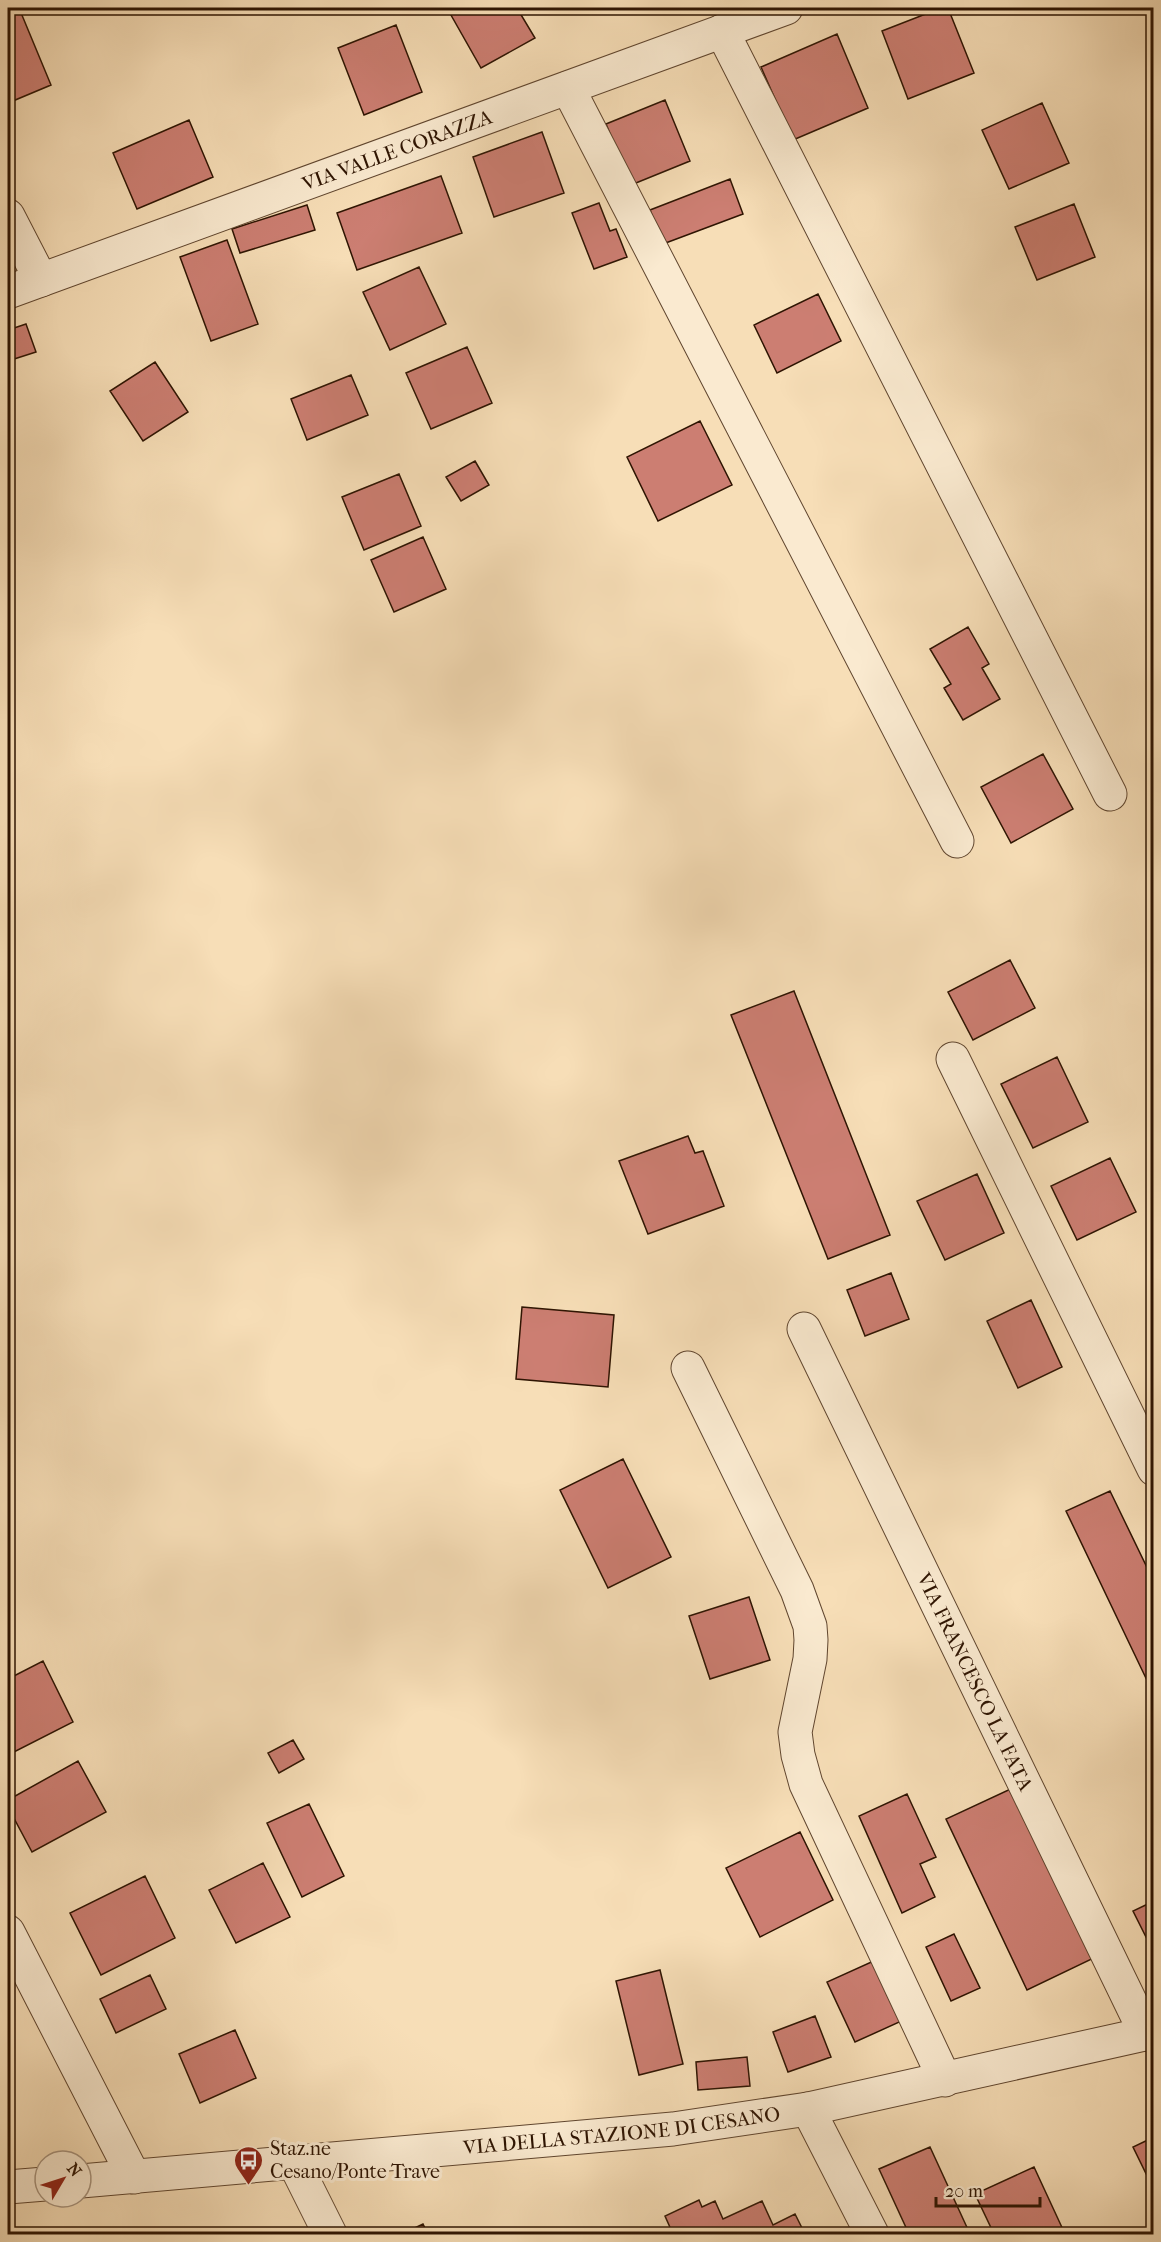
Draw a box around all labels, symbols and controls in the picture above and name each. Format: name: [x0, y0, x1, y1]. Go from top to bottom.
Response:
street label: VIA VALLE CORAZZA: [298, 105, 496, 196]
street label: VIA FRANCESCO LA FATA: [912, 1568, 1038, 1796]
street label: VIA DELLA STAZIONE DI CESANO: [461, 2102, 782, 2159]
place label: Staz.ne Cesano/Ponte Trave: [270, 2137, 440, 2183]
bus stop icon: Staz.ne Cesano/Ponte Trave: [233, 2144, 265, 2186]
north arrow: [33, 2149, 93, 2209]
text: N: [63, 2159, 86, 2181]
scale bar: [936, 2170, 1040, 2208]
text: 20 m: [945, 2181, 983, 2202]

